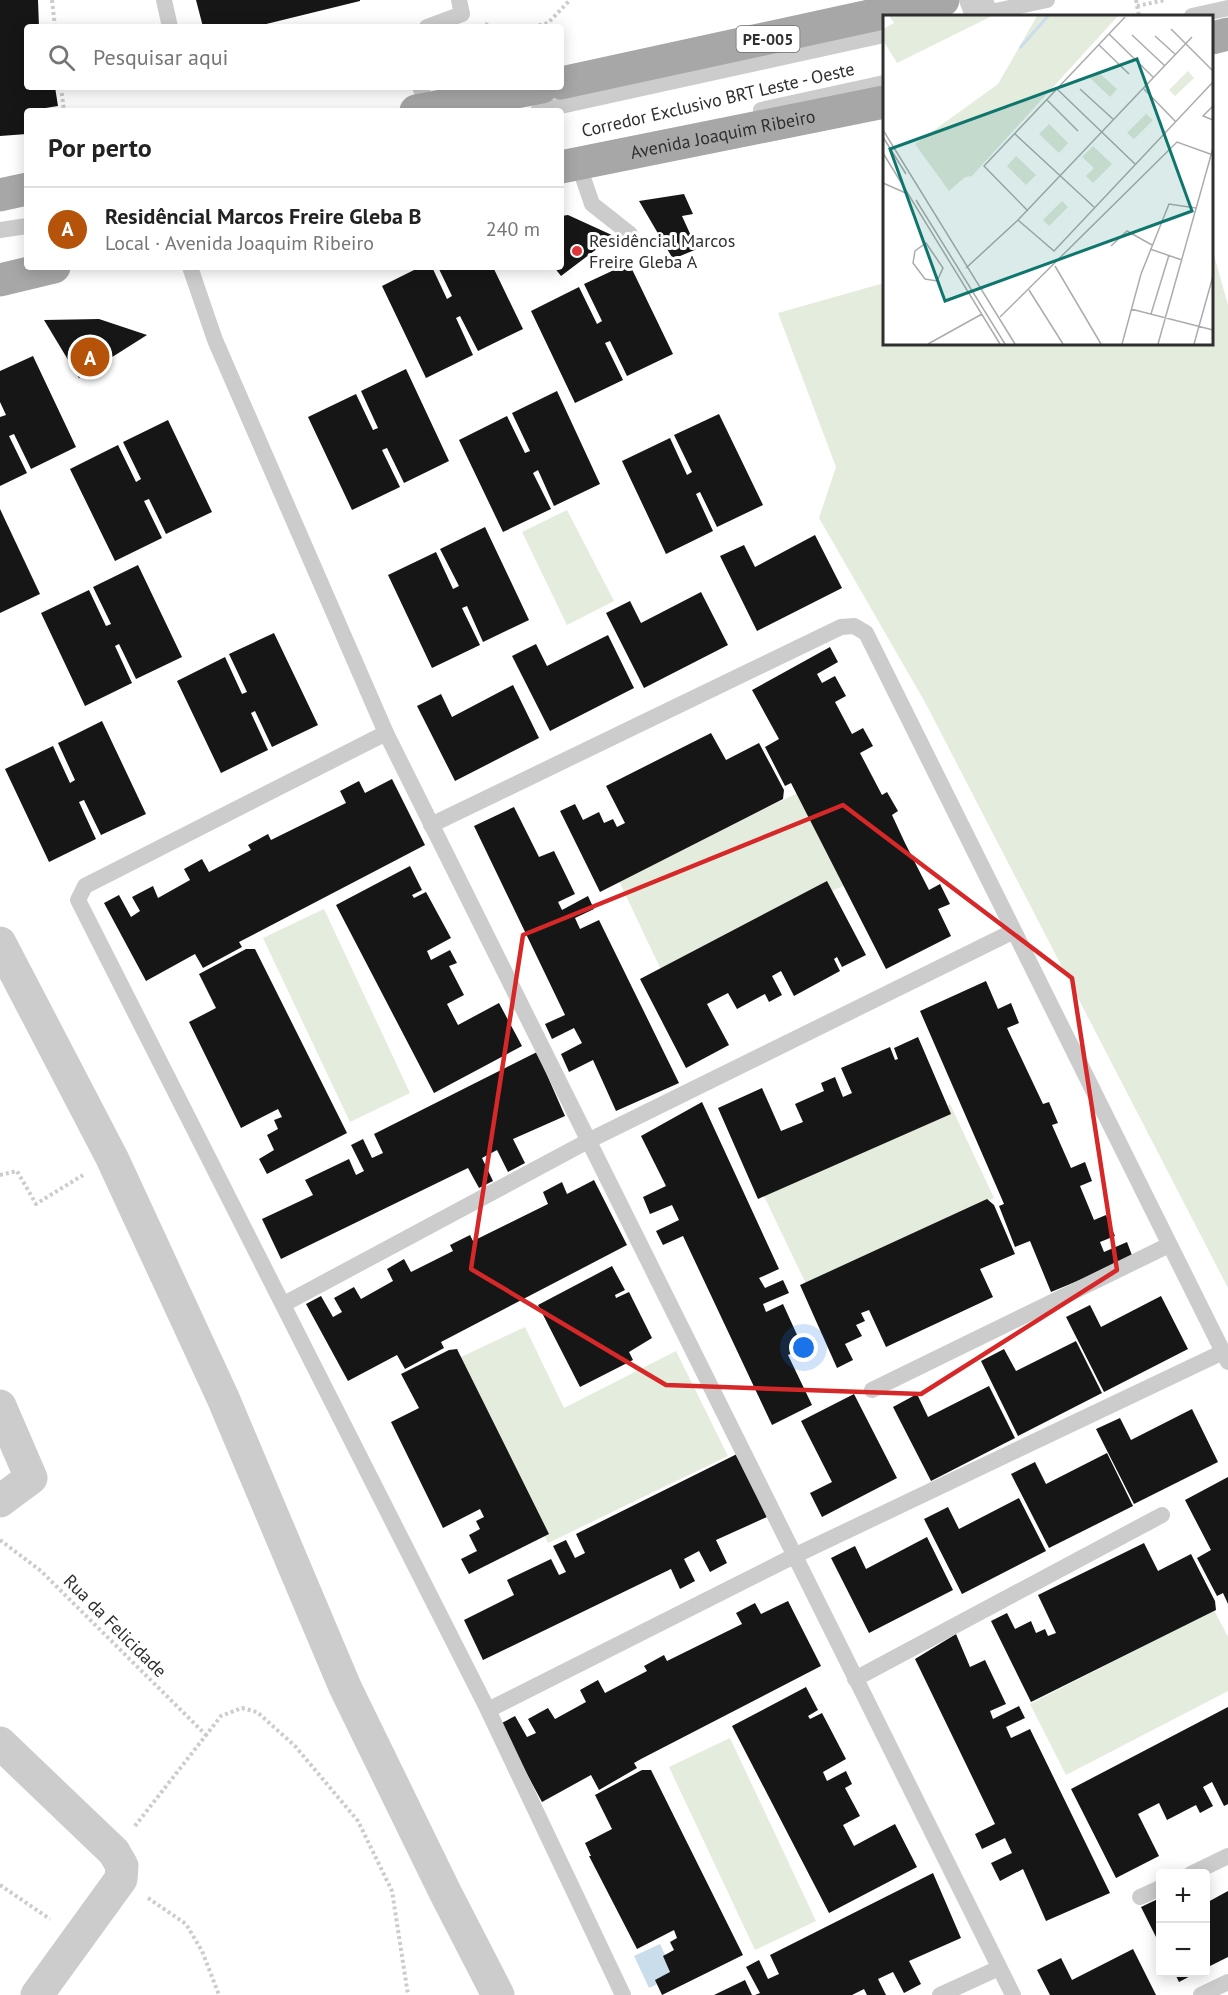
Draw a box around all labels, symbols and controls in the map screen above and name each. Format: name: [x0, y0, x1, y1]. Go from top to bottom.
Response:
inset map: [883, 15, 1213, 345]
search box: [24, 24, 564, 90]
road number: PE-005: [736, 26, 800, 52]
icon: search: [45, 41, 78, 74]
text: Pesquisar aqui: [93, 43, 229, 71]
street label: Corredor Exclusivo BRT Leste - Oeste: [579, 57, 857, 142]
street label: Avenida Joaquim Ribeiro: [628, 104, 817, 164]
text: Por perto: [48, 131, 152, 164]
text: Residêncial Marcos Freire Gleba B: [105, 202, 422, 230]
text: A: [61, 216, 74, 242]
text: 240 m: [486, 216, 540, 242]
place label: Residêncial Marcos Freire Gleba A: [589, 229, 735, 273]
text: Local · Avenida Joaquim Ribeiro: [105, 230, 374, 256]
marker: Residêncial Marcos Freire Gleba A: [570, 244, 584, 258]
pin: A: [70, 334, 110, 380]
your location: [789, 1333, 818, 1362]
street label: Rua da Felicidade: [59, 1569, 172, 1682]
map controls: [1156, 1869, 1210, 1977]
button: +: [1156, 1869, 1210, 1923]
button: −: [1156, 1923, 1210, 1977]

